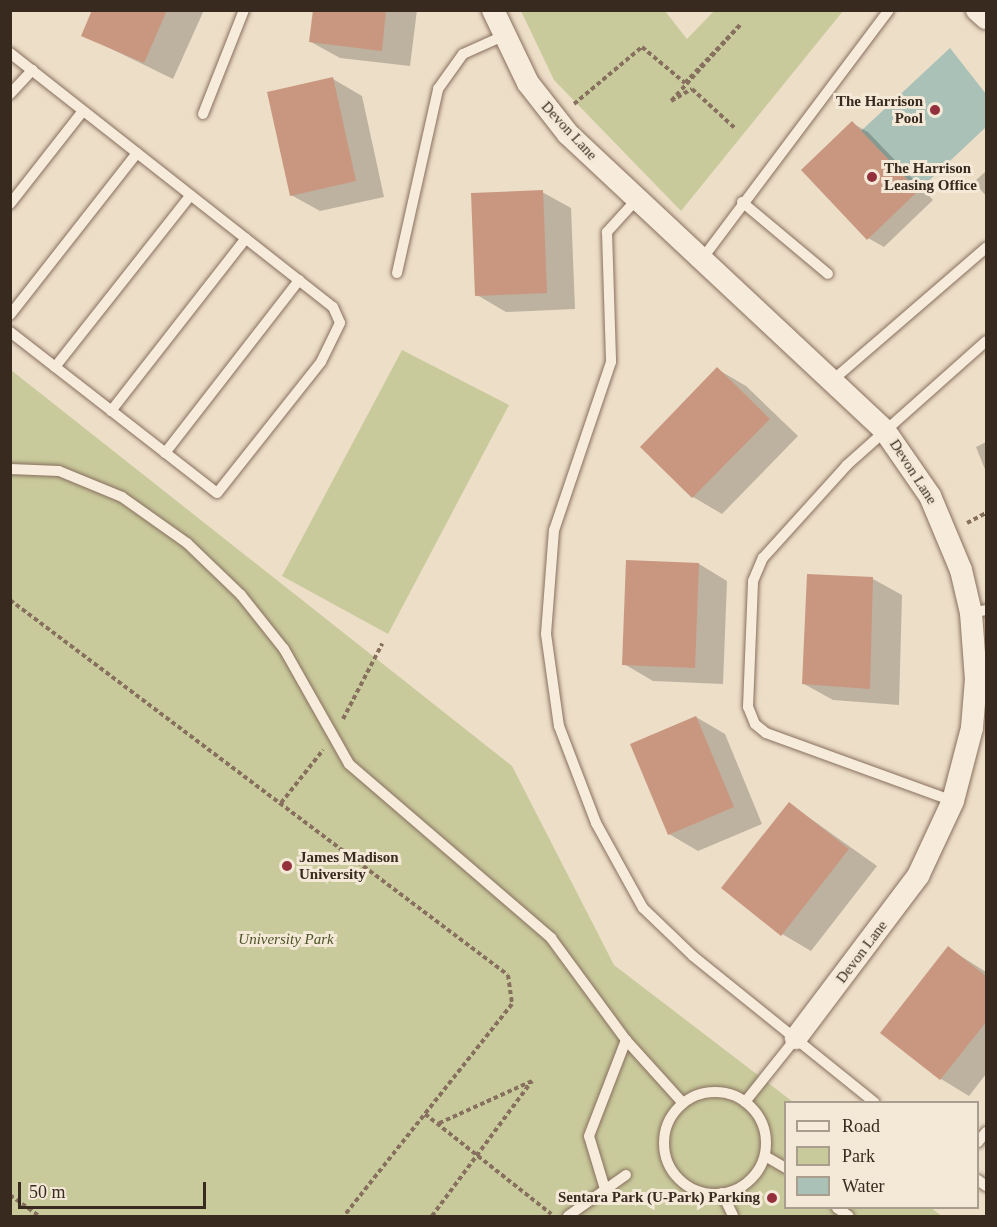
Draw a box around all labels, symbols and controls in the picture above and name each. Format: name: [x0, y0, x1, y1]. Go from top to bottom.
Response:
place label: The Harrison Pool: [836, 92, 923, 127]
street label: Devon Lane: [537, 98, 601, 164]
marker: The Harrison Pool: [928, 103, 942, 117]
place label: The Harrison Leasing Office: [884, 159, 977, 194]
marker: The Harrison Leasing Office: [865, 170, 879, 184]
street label: Devon Lane: [885, 436, 941, 508]
place label: James Madison University: [299, 848, 399, 883]
marker: James Madison University: [280, 859, 294, 873]
street label: Devon Lane: [833, 917, 891, 987]
park label: University Park: [238, 931, 334, 949]
legend: [784, 1101, 979, 1209]
text: Road: [842, 1116, 880, 1136]
text: Park: [842, 1146, 875, 1166]
scale bar: [21, 1170, 208, 1208]
text: Water: [842, 1176, 885, 1196]
text: 50 m: [29, 1182, 66, 1202]
place label: Sentara Park (U-Park) Parking: [558, 1189, 760, 1207]
marker: Sentara Park (U-Park) Parking: [765, 1191, 779, 1205]

